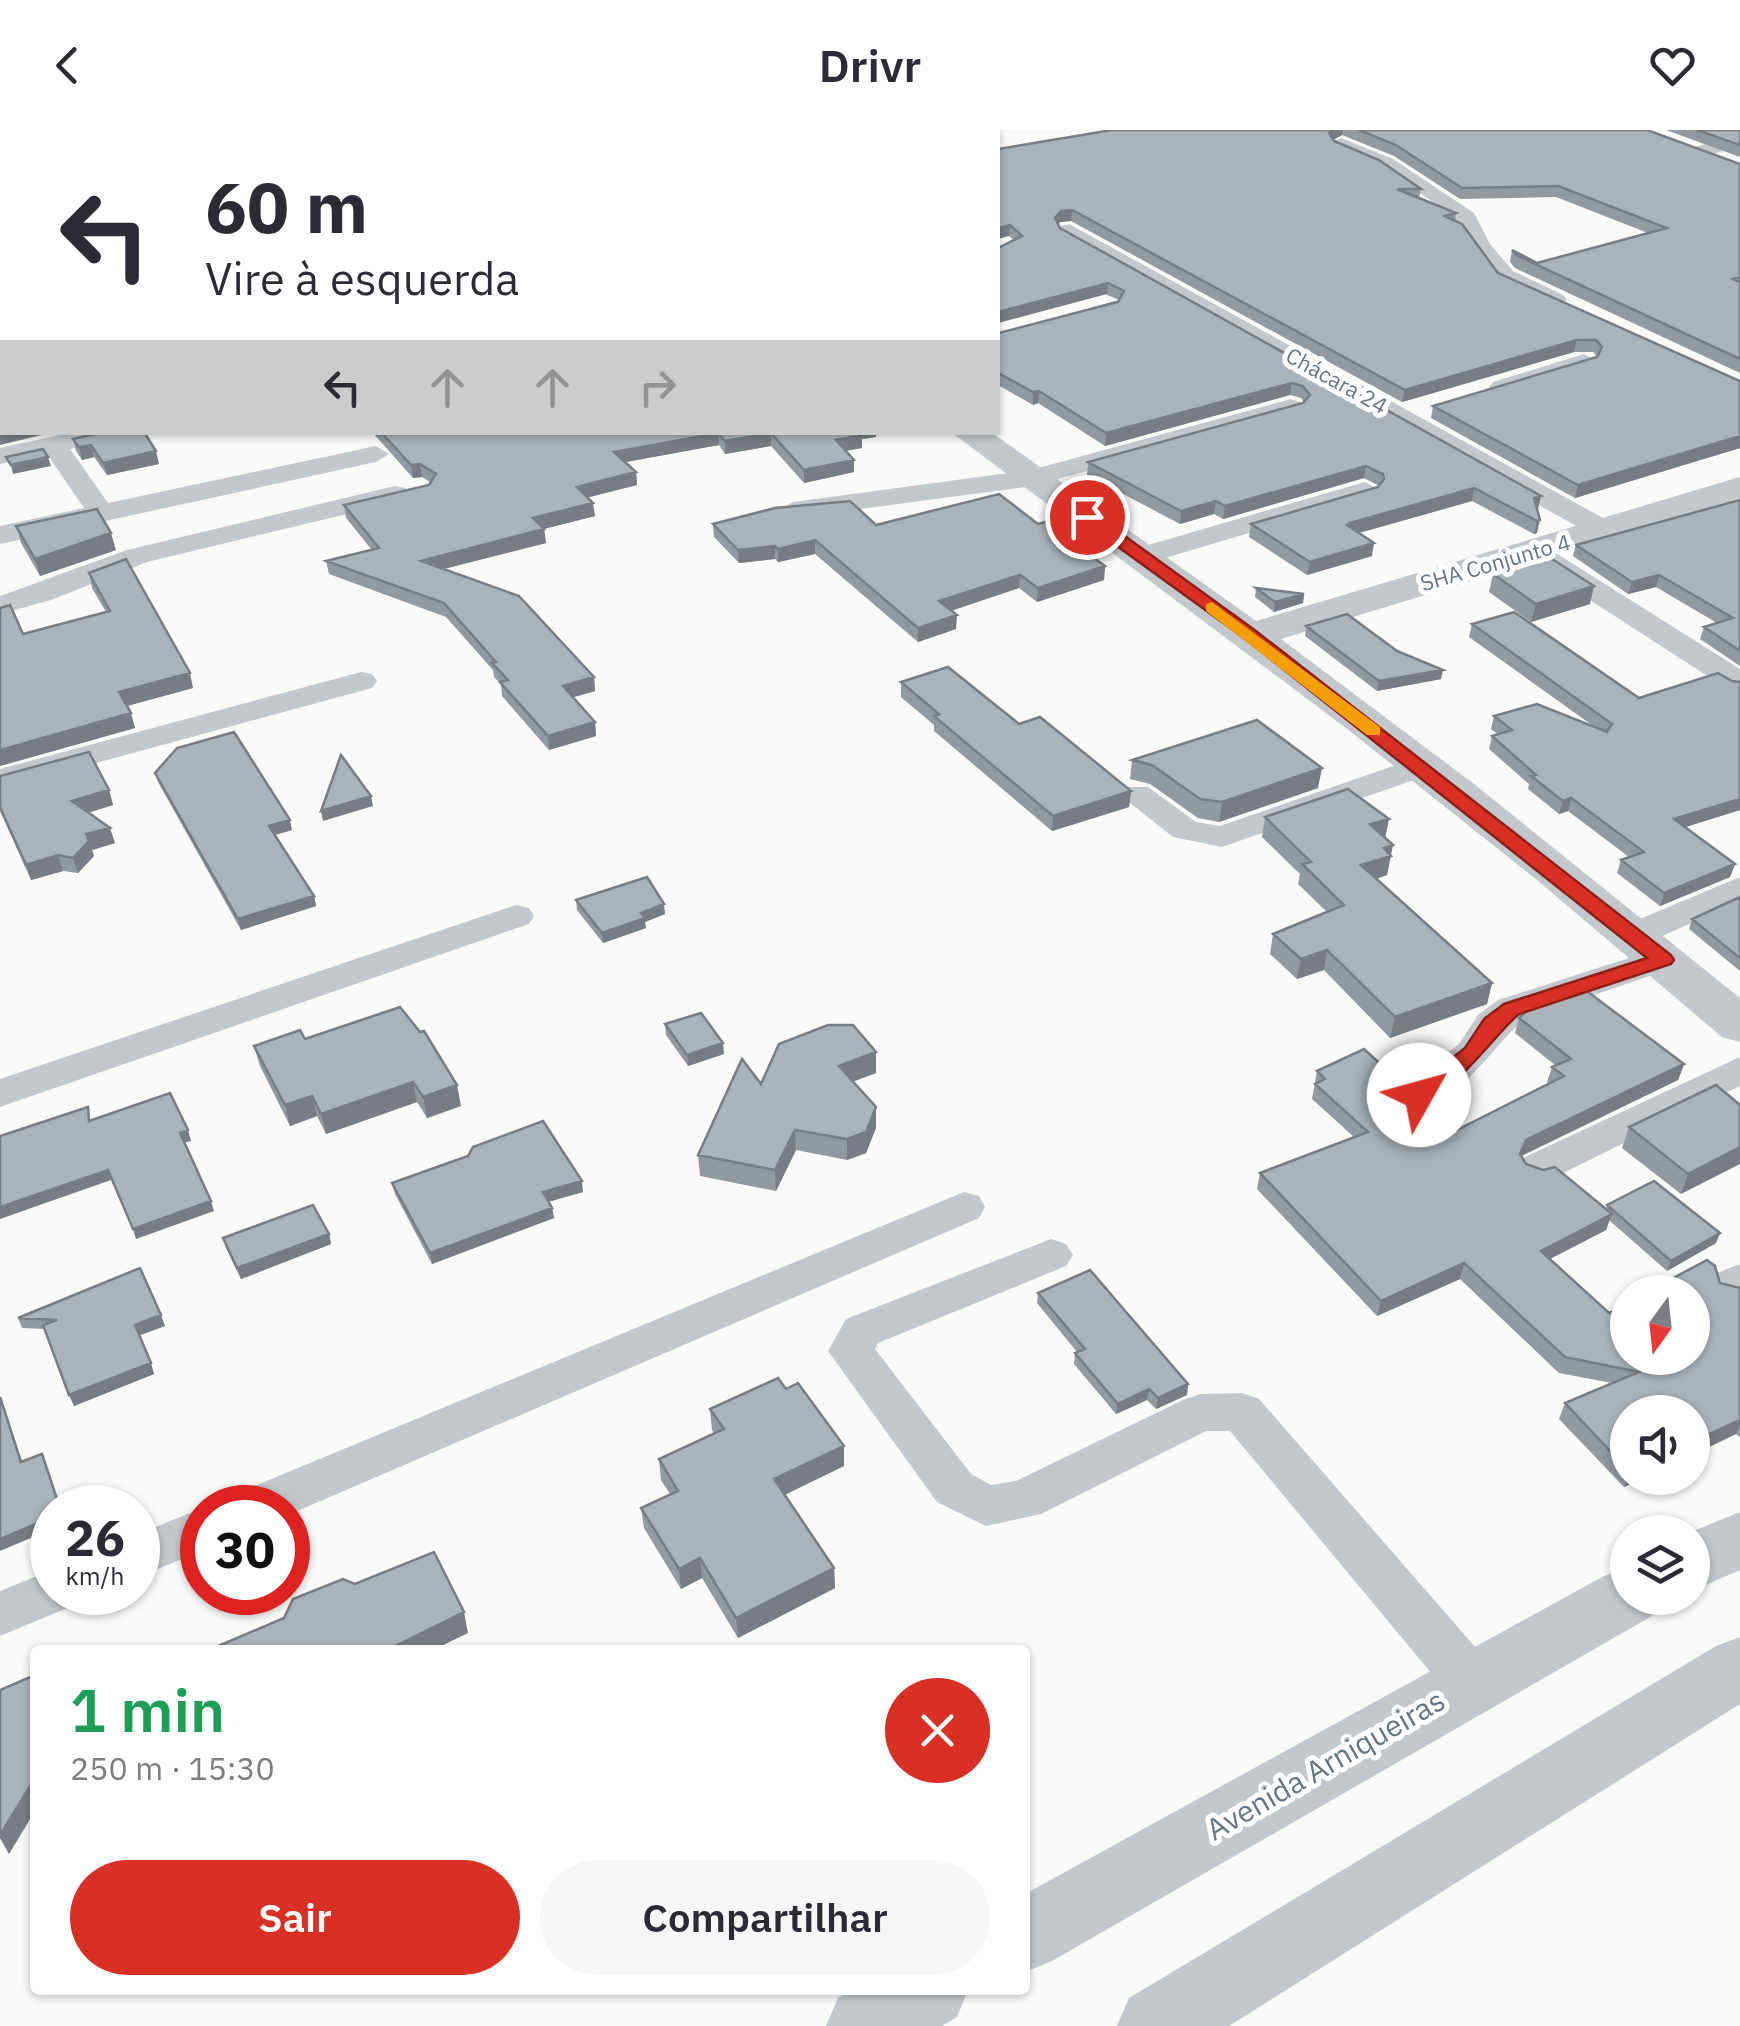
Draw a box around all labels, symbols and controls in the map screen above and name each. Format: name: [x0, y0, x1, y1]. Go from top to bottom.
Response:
text: Drivr: [819, 36, 921, 94]
icon: back: [40, 38, 95, 93]
icon: heart: [1645, 38, 1700, 93]
text: 60 m: [205, 161, 368, 252]
icon: left: [40, 170, 170, 300]
text: Vire à esquerda: [205, 249, 519, 307]
street label: Chácara 24: [1281, 340, 1393, 420]
icon: left: [315, 360, 370, 415]
icon: ahead: [420, 360, 475, 415]
icon: ahead: [525, 360, 580, 415]
icon: right: [630, 360, 685, 415]
pin: [1045, 475, 1130, 560]
icon: arrive: [1060, 490, 1115, 545]
street label: SHA Conjunto 4: [1417, 527, 1573, 597]
position arrow: [1367, 1043, 1471, 1147]
north arrow: [1610, 1275, 1710, 1375]
map controls: [1610, 1275, 1710, 1615]
button: sound: [1610, 1395, 1710, 1495]
speed limit sign: 30: [180, 1485, 310, 1615]
text: 26: [65, 1505, 125, 1570]
button: layers: [1610, 1515, 1710, 1615]
text: km/h: [66, 1559, 124, 1592]
text: 1 min: [70, 1670, 225, 1749]
button: close: [885, 1678, 990, 1783]
street label: Avenida Arniqueiras: [1199, 1680, 1451, 1848]
text: 250 m · 15:30: [70, 1747, 275, 1789]
button: Sair: [70, 1860, 520, 1975]
button: Compartilhar: [540, 1860, 990, 1975]

